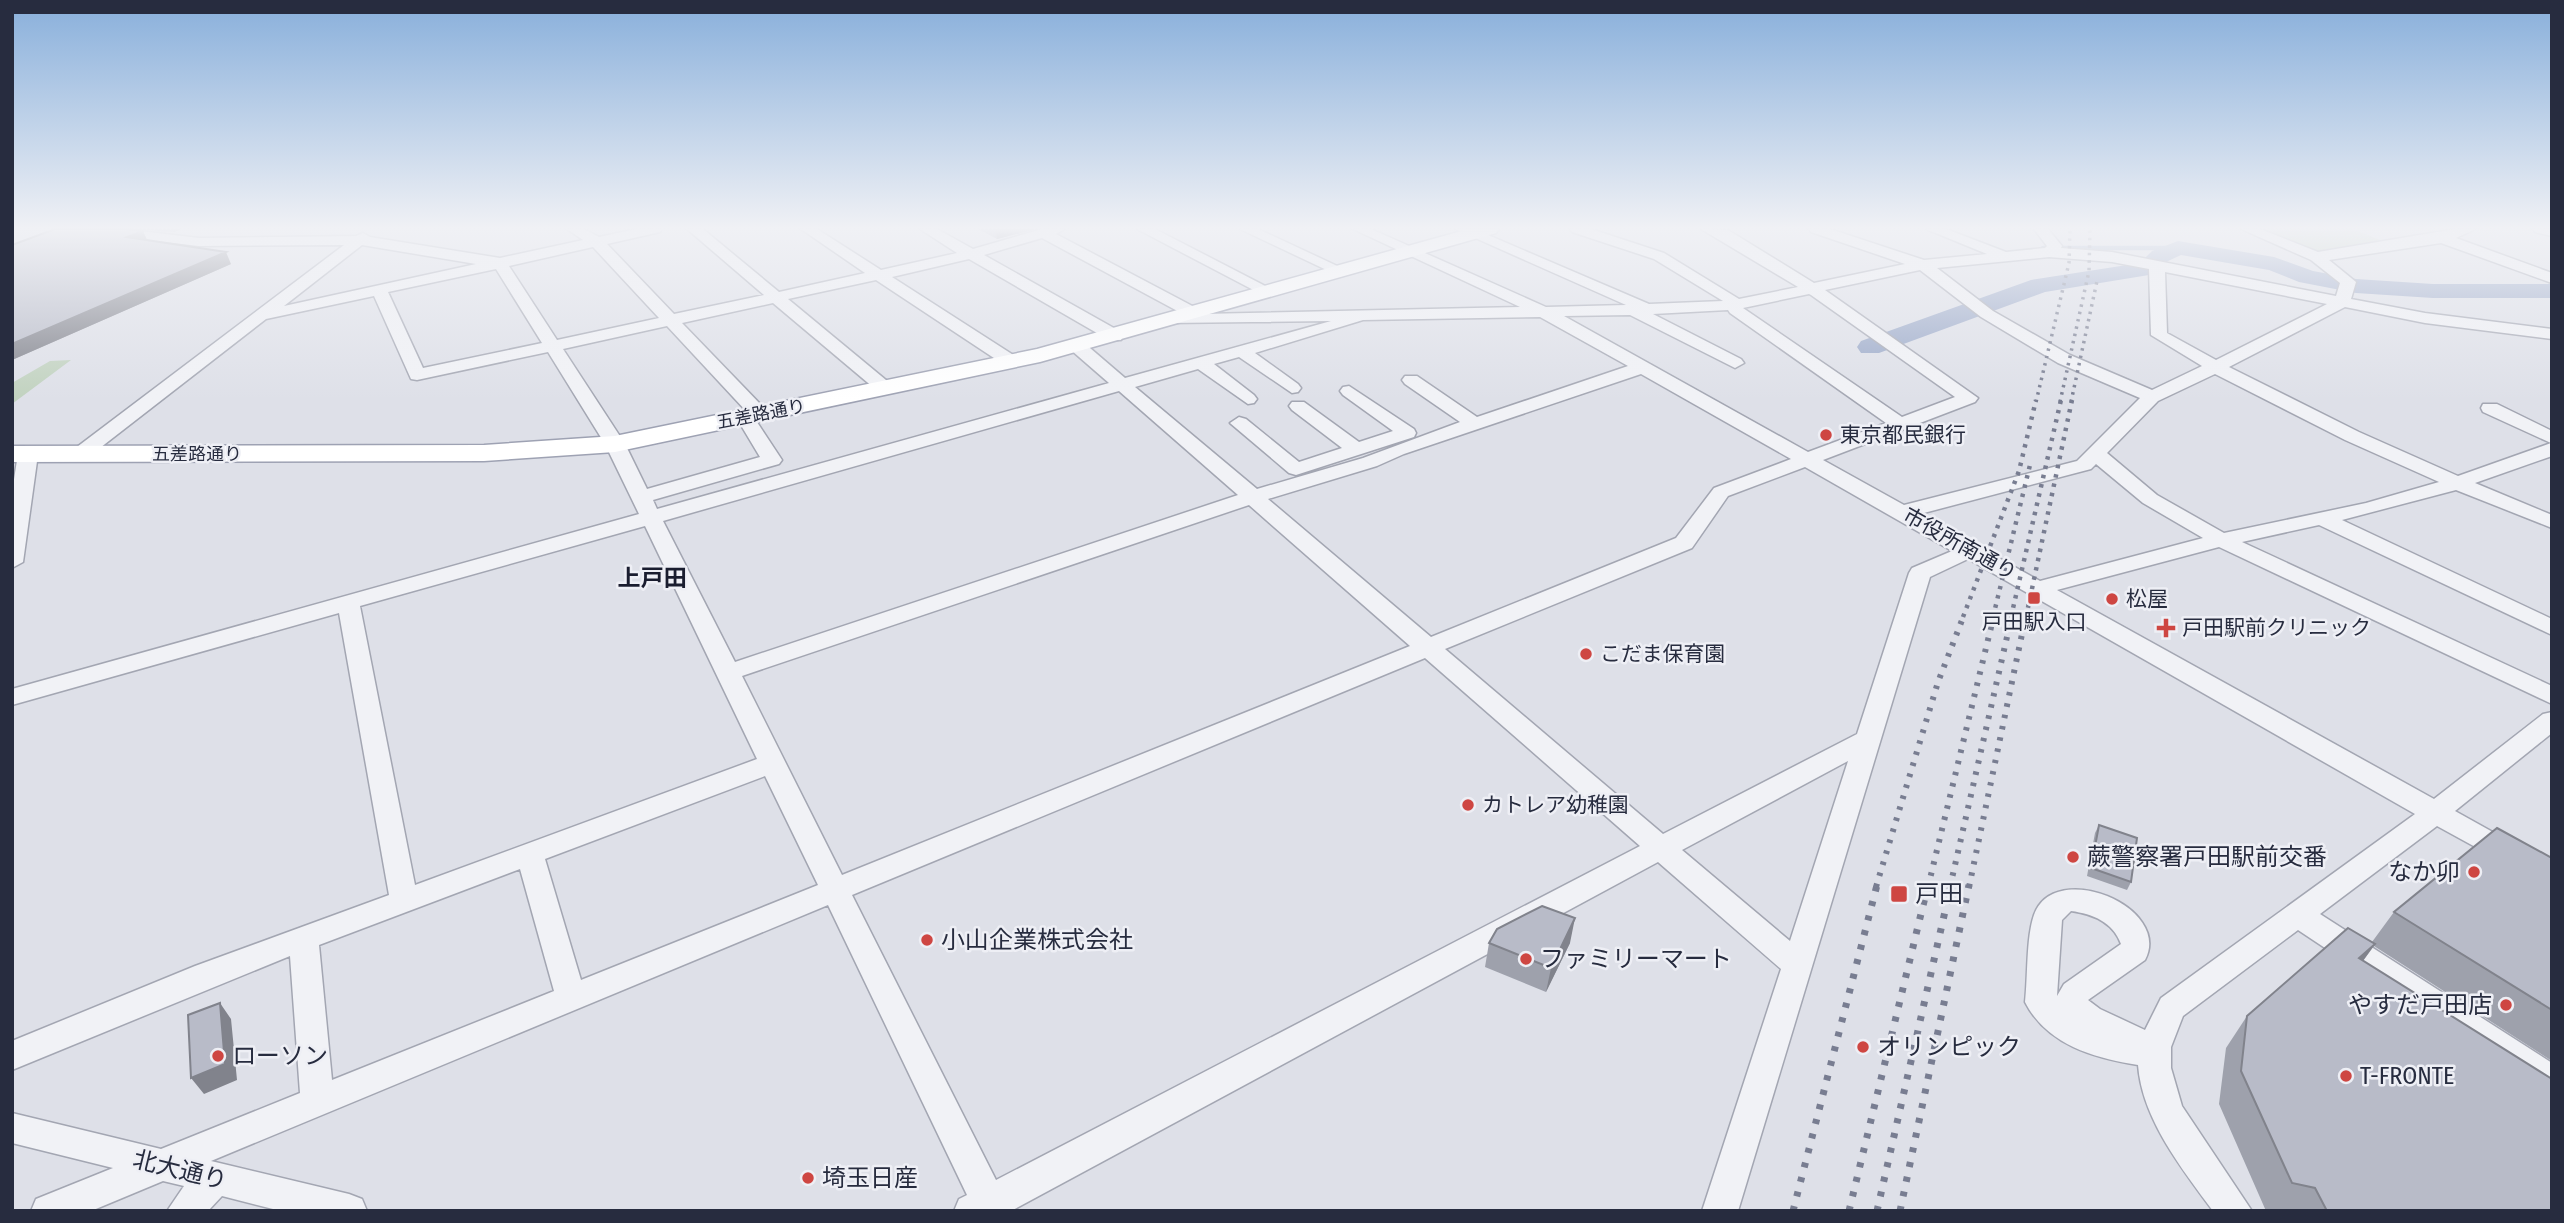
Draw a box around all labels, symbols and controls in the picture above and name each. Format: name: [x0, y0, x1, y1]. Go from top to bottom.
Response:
street label: 五差路通り: [715, 395, 807, 433]
place label: 東京都民銀行: [1840, 422, 1966, 448]
marker: 東京都民銀行: [1818, 427, 1834, 443]
street label: 五差路通り: [152, 443, 242, 465]
street label: 市役所南通り: [1899, 502, 2021, 586]
district label: 上戸田: [618, 564, 687, 592]
place label: 松屋: [2126, 586, 2168, 612]
marker: 戸田駅入口: [2026, 590, 2042, 606]
marker: 松屋: [2104, 591, 2120, 607]
place label: 戸田駅入口: [1982, 609, 2087, 635]
place label: 戸田駅前クリニック: [2182, 615, 2371, 641]
marker: 戸田駅前クリニック: [2156, 618, 2176, 638]
place label: こだま保育園: [1600, 641, 1726, 667]
marker: こだま保育園: [1578, 646, 1594, 662]
place label: カトレア幼稚園: [1482, 792, 1629, 818]
marker: カトレア幼稚園: [1460, 797, 1476, 813]
place label: 蕨警察署戸田駅前交番: [2087, 843, 2327, 871]
marker: 蕨警察署戸田駅前交番: [2065, 849, 2081, 865]
place label: なか卯: [2388, 858, 2460, 886]
marker: なか卯: [2466, 864, 2482, 880]
place label: 戸田: [1915, 880, 1963, 908]
marker: 戸田: [1889, 884, 1909, 904]
place label: 小山企業株式会社: [941, 926, 1133, 954]
marker: 小山企業株式会社: [919, 932, 935, 948]
place label: ファミリーマート: [1540, 945, 1732, 973]
marker: ファミリーマート: [1518, 951, 1534, 967]
place label: やすだ戸田店: [2348, 991, 2492, 1019]
marker: やすだ戸田店: [2498, 997, 2514, 1013]
place label: オリンピック: [1877, 1033, 2021, 1061]
marker: オリンピック: [1855, 1039, 1871, 1055]
place label: ローソン: [232, 1042, 328, 1070]
marker: ローソン: [210, 1048, 226, 1064]
place label: T-FRONTE: [2360, 1062, 2454, 1090]
marker: T-FRONTE: [2338, 1068, 2354, 1084]
street label: 北大通り: [130, 1145, 230, 1195]
place label: 埼玉日産: [822, 1164, 918, 1192]
marker: 埼玉日産: [800, 1170, 816, 1186]

